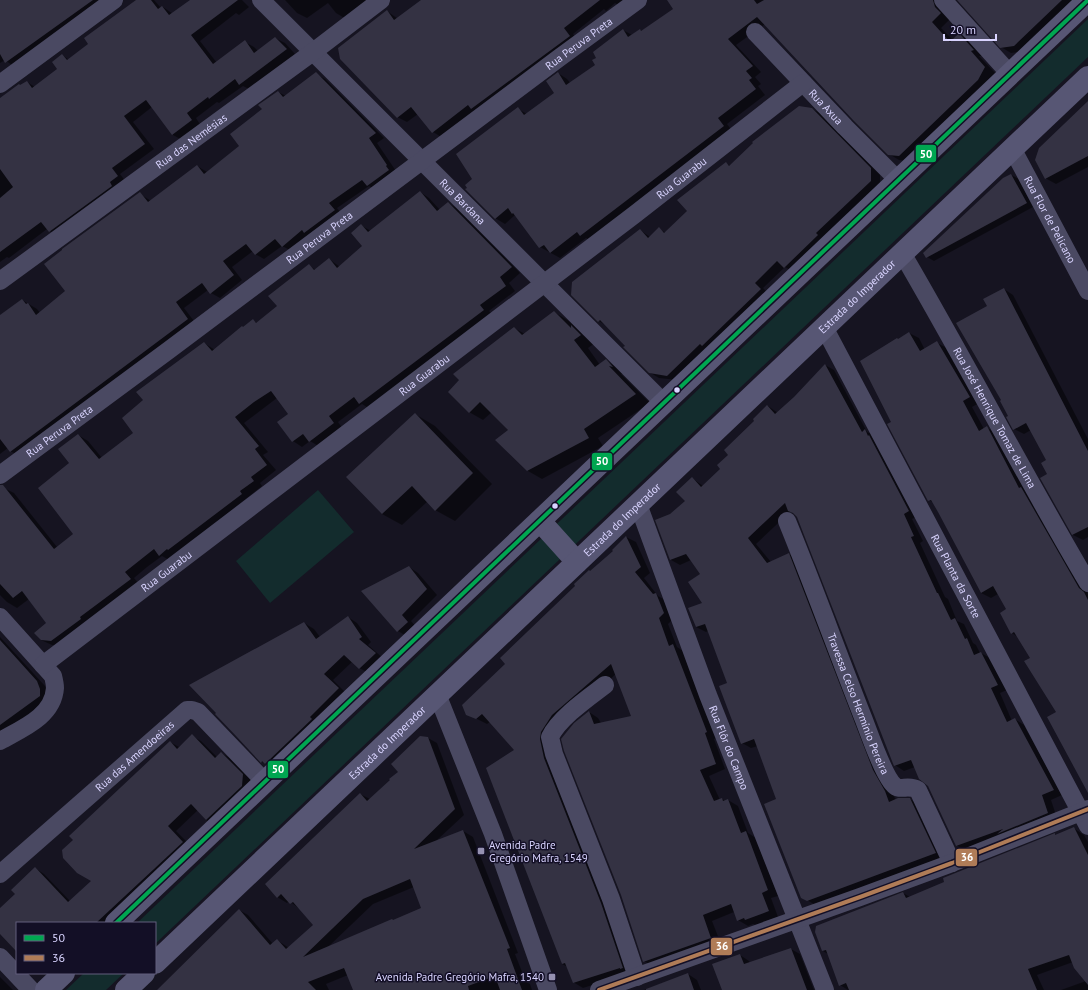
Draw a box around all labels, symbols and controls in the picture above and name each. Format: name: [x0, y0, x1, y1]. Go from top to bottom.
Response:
street label: Rua Peruva Preta: [543, 14, 615, 73]
scale bar: [944, 16, 996, 42]
text: 20 m: [950, 22, 976, 37]
street label: Rua Axua: [806, 86, 846, 127]
street label: Rua das Nemésias: [153, 110, 230, 172]
line badge: 50: [915, 144, 937, 163]
text: 50: [920, 147, 932, 161]
street label: Rua Guarabu: [653, 154, 709, 202]
street label: Rua Flor de Pelicano: [1021, 174, 1079, 266]
street label: Rua Bardana: [437, 176, 488, 227]
street label: Rua Peruva Preta: [283, 208, 355, 267]
street label: Estrada do Imperador: [815, 256, 899, 336]
street label: Rua José Henrique Tomaz de Lima: [950, 345, 1039, 491]
street label: Rua Guarabu: [396, 351, 452, 399]
unlabelled marker: [672, 385, 682, 395]
street label: Rua Peruva Preta: [23, 402, 96, 460]
line badge: 50: [591, 452, 613, 471]
text: 50: [596, 454, 608, 468]
street label: Estrada do Imperador: [581, 479, 664, 559]
unlabelled marker: [550, 501, 560, 511]
street label: Rua Planta da Sorte: [928, 532, 984, 621]
street label: Rua Guarabu: [138, 547, 194, 595]
street label: Travessa Celso Hermínio Pereira: [824, 631, 892, 777]
street label: Estrada do Imperador: [346, 703, 429, 783]
street label: Rua Flôr do Campo: [706, 703, 752, 792]
street label: Rua das Amendoeiras: [92, 717, 177, 794]
line badge: 50: [267, 760, 289, 779]
text: 50: [272, 762, 284, 776]
place label: Avenida Padre Gregório Mafra, 1549: [489, 838, 588, 865]
marker: Avenida Padre Gregório Mafra, 1549: [476, 846, 486, 856]
line badge: 36: [955, 848, 978, 867]
text: 36: [961, 850, 973, 864]
legend: [16, 922, 156, 974]
text: 50: [52, 930, 66, 945]
line badge: 36: [710, 937, 733, 956]
text: 36: [716, 939, 728, 953]
text: 36: [52, 950, 65, 965]
place label: Avenida Padre Gregório Mafra, 1540: [376, 970, 544, 984]
marker: Avenida Padre Gregório Mafra, 1540: [547, 972, 557, 982]

